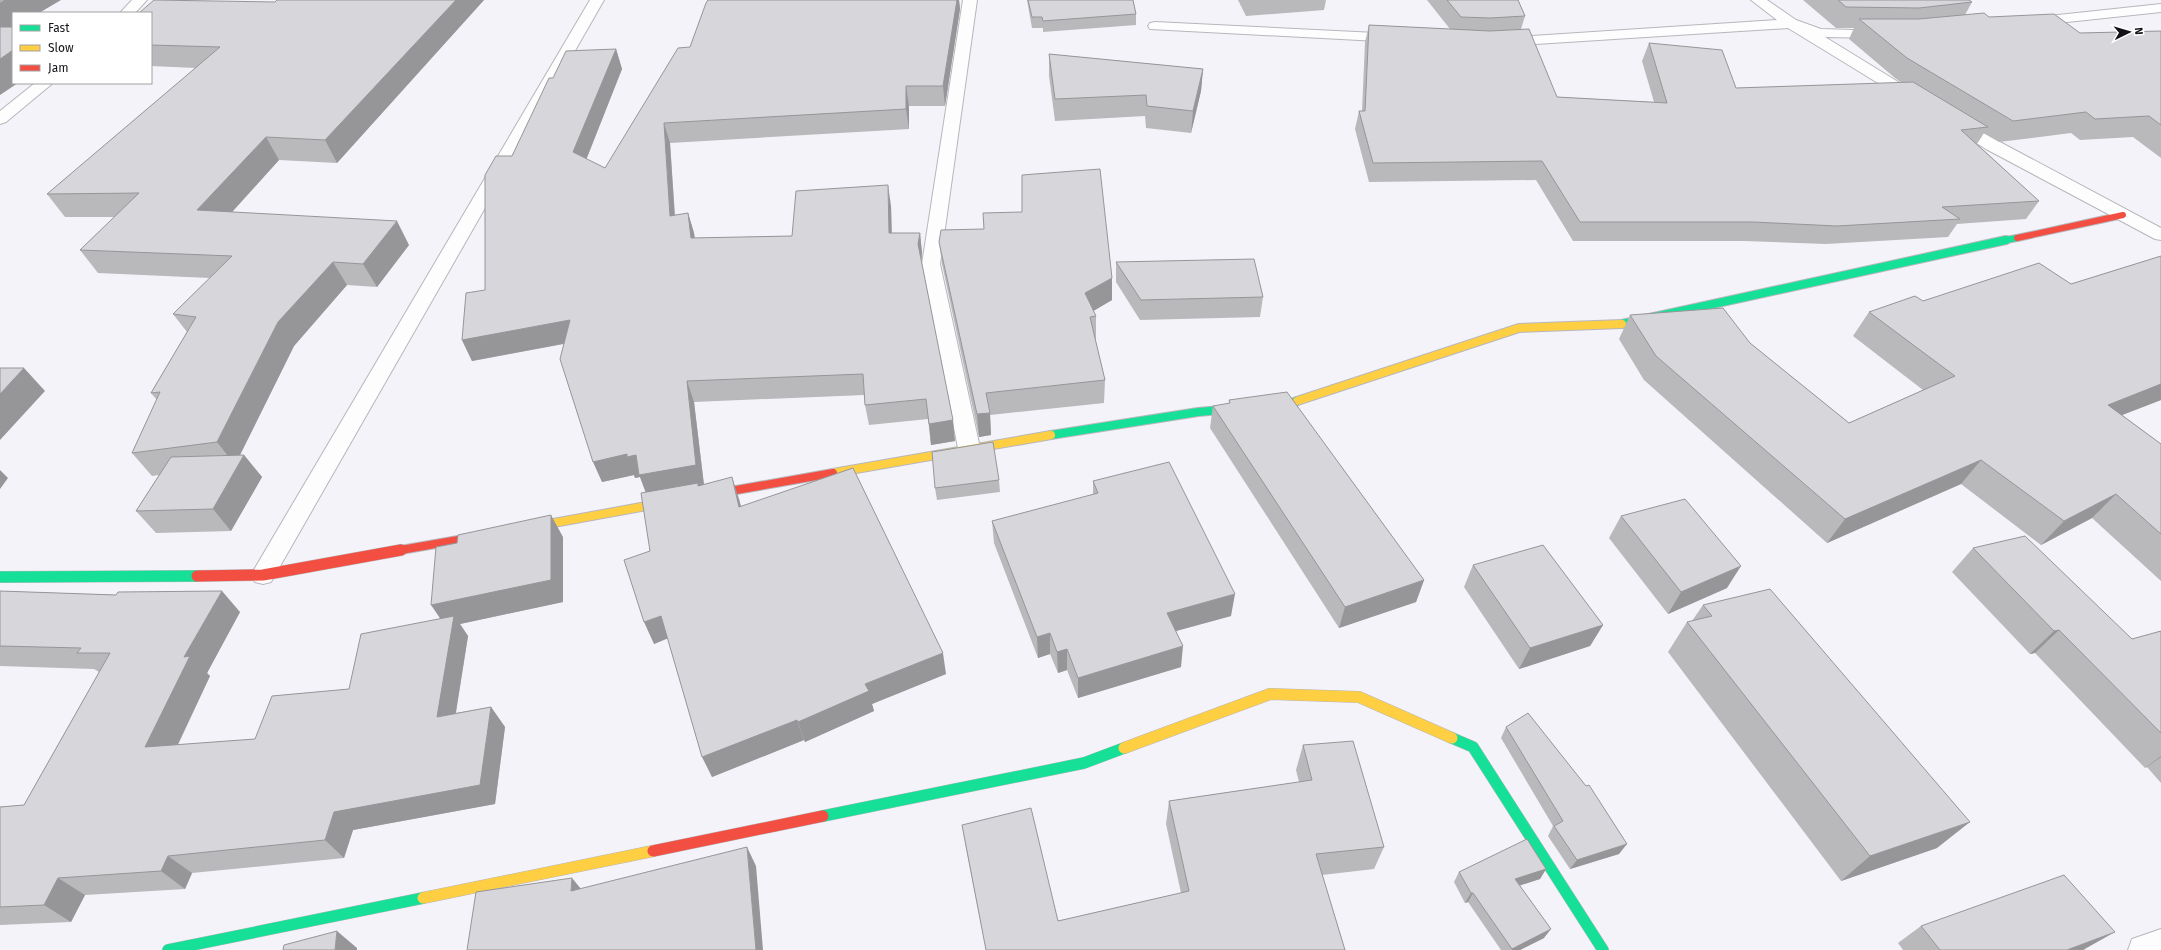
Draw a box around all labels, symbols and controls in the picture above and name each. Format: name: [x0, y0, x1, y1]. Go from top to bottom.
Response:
legend: [12, 12, 152, 84]
north arrow: [2109, 12, 2149, 52]
text: Fast: [48, 21, 70, 35]
text: N: [2132, 27, 2145, 35]
text: Slow: [48, 41, 74, 55]
text: Jam: [48, 61, 68, 75]

